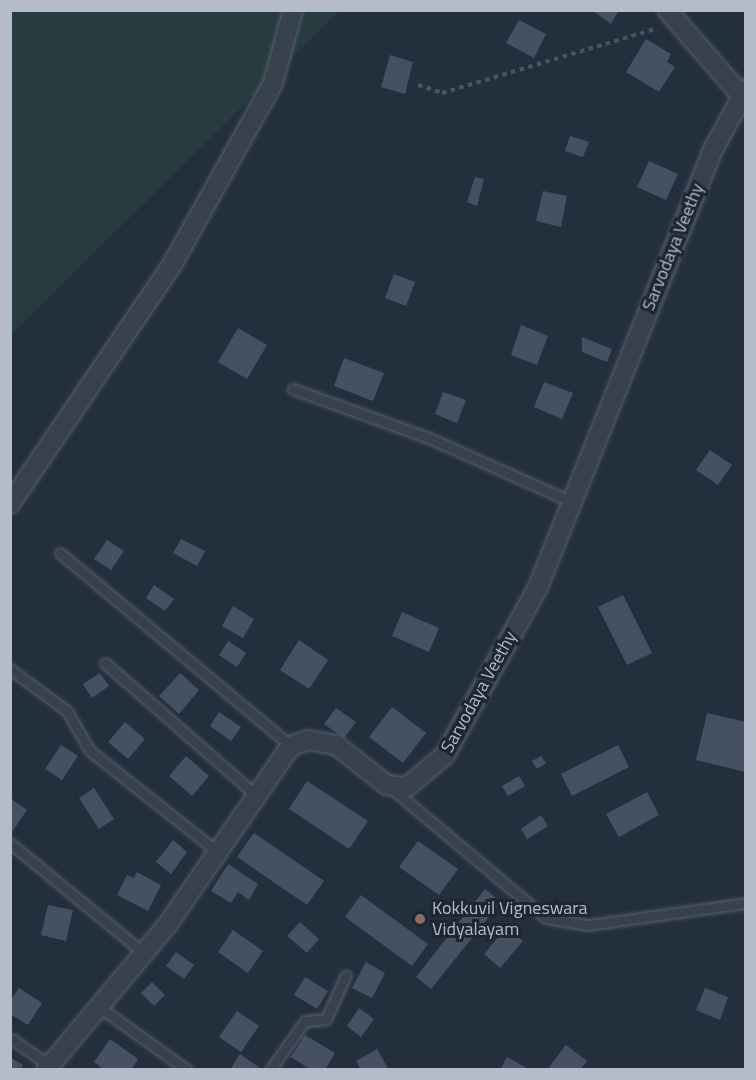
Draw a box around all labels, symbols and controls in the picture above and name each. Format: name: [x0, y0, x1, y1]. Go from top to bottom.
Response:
street label: Sarvodaya Veethy: [638, 180, 708, 314]
street label: Sarvodaya Veethy: [437, 627, 521, 757]
place label: Kokkuvil Vigneswara Vidyalayam: [432, 898, 588, 940]
marker: Kokkuvil Vigneswara Vidyalayam: [413, 912, 427, 926]

